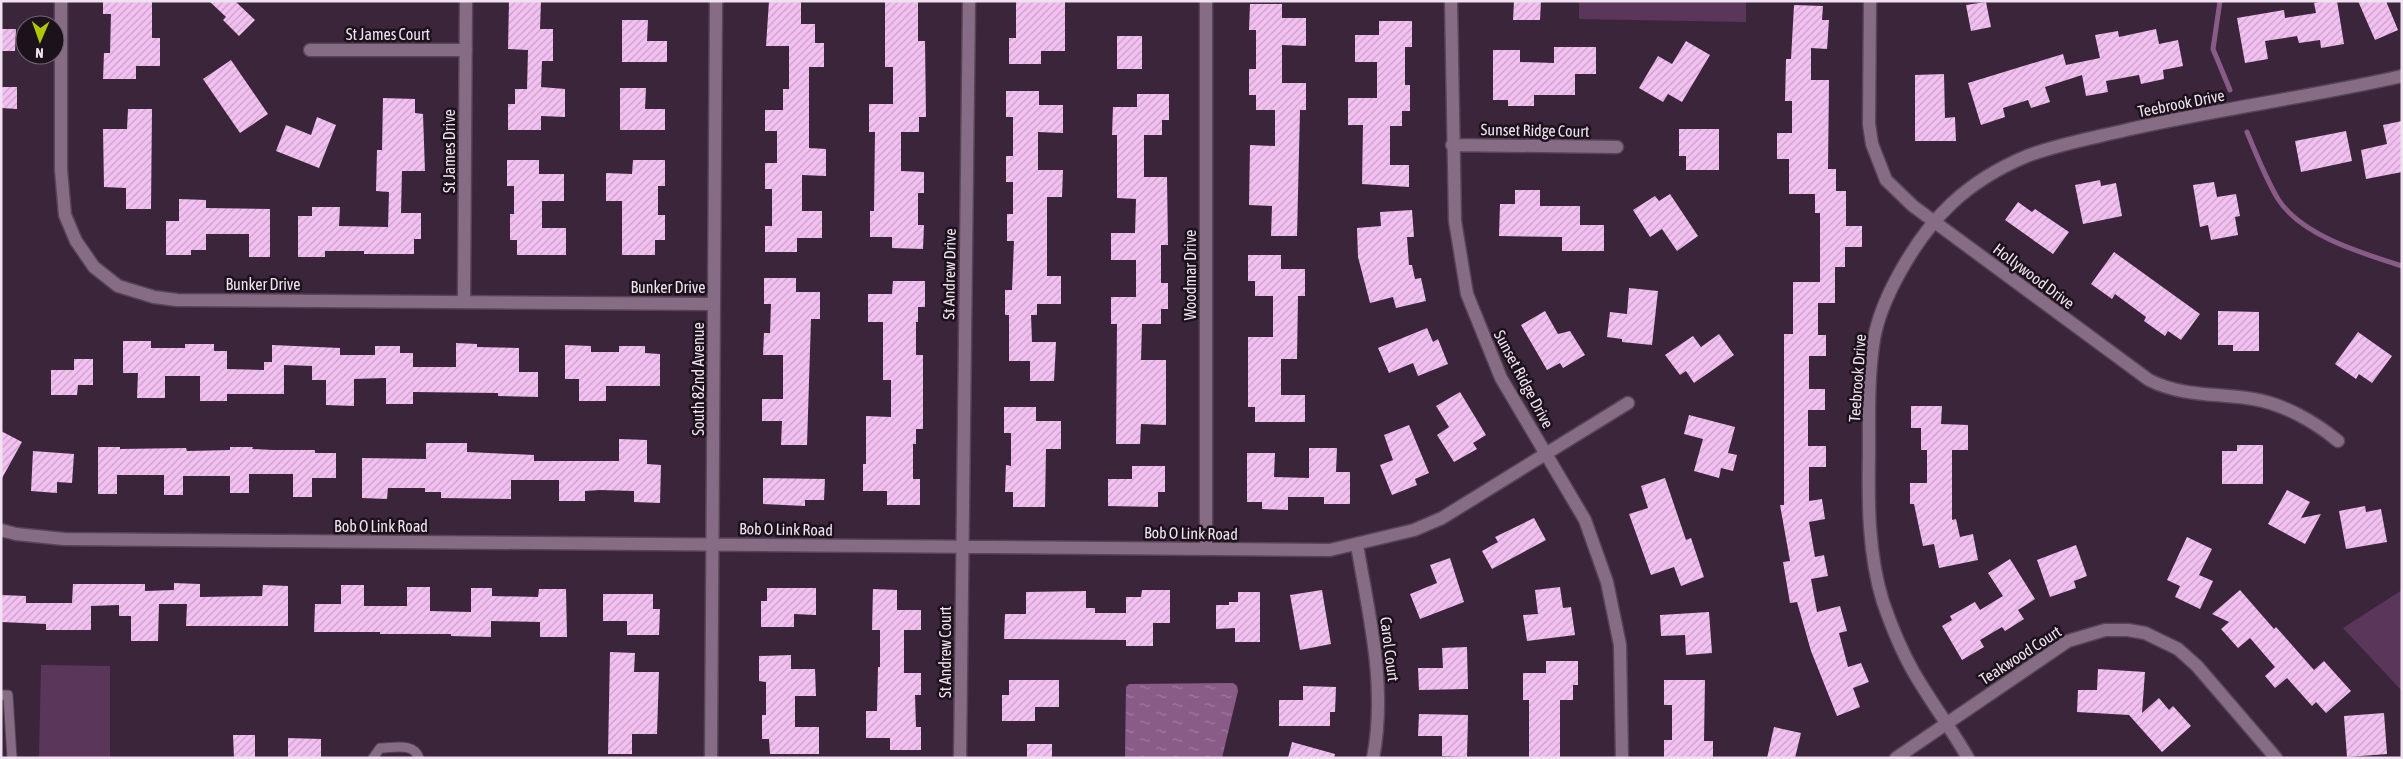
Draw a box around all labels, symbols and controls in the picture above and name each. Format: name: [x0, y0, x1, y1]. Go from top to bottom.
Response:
north arrow: [15, 15, 65, 65]
street label: St James Court: [346, 25, 431, 43]
text: N: [35, 45, 44, 61]
street label: Teebrook Drive: [2136, 86, 2226, 120]
street label: St James Drive: [440, 109, 458, 193]
street label: Sunset Ridge Court: [1480, 120, 1590, 141]
street label: St Andrew Drive: [939, 228, 959, 320]
street label: Woodmar Drive: [1181, 230, 1199, 320]
street label: Hollywood Drive: [1989, 240, 2078, 313]
street label: Bunker Drive: [225, 275, 301, 293]
street label: Bunker Drive: [630, 278, 706, 296]
street label: South 82nd Avenue: [689, 322, 707, 436]
street label: Sunset Ridge Drive: [1490, 327, 1557, 431]
street label: Teebrook Drive: [1845, 333, 1869, 423]
street label: Bob O Link Road: [334, 517, 428, 535]
street label: Bob O Link Road: [739, 519, 833, 539]
street label: Bob O Link Road: [1144, 523, 1238, 543]
street label: St Andrew Court: [936, 606, 954, 698]
street label: Carol Court: [1377, 616, 1403, 683]
street label: Teakwood Court: [1976, 622, 2064, 688]

